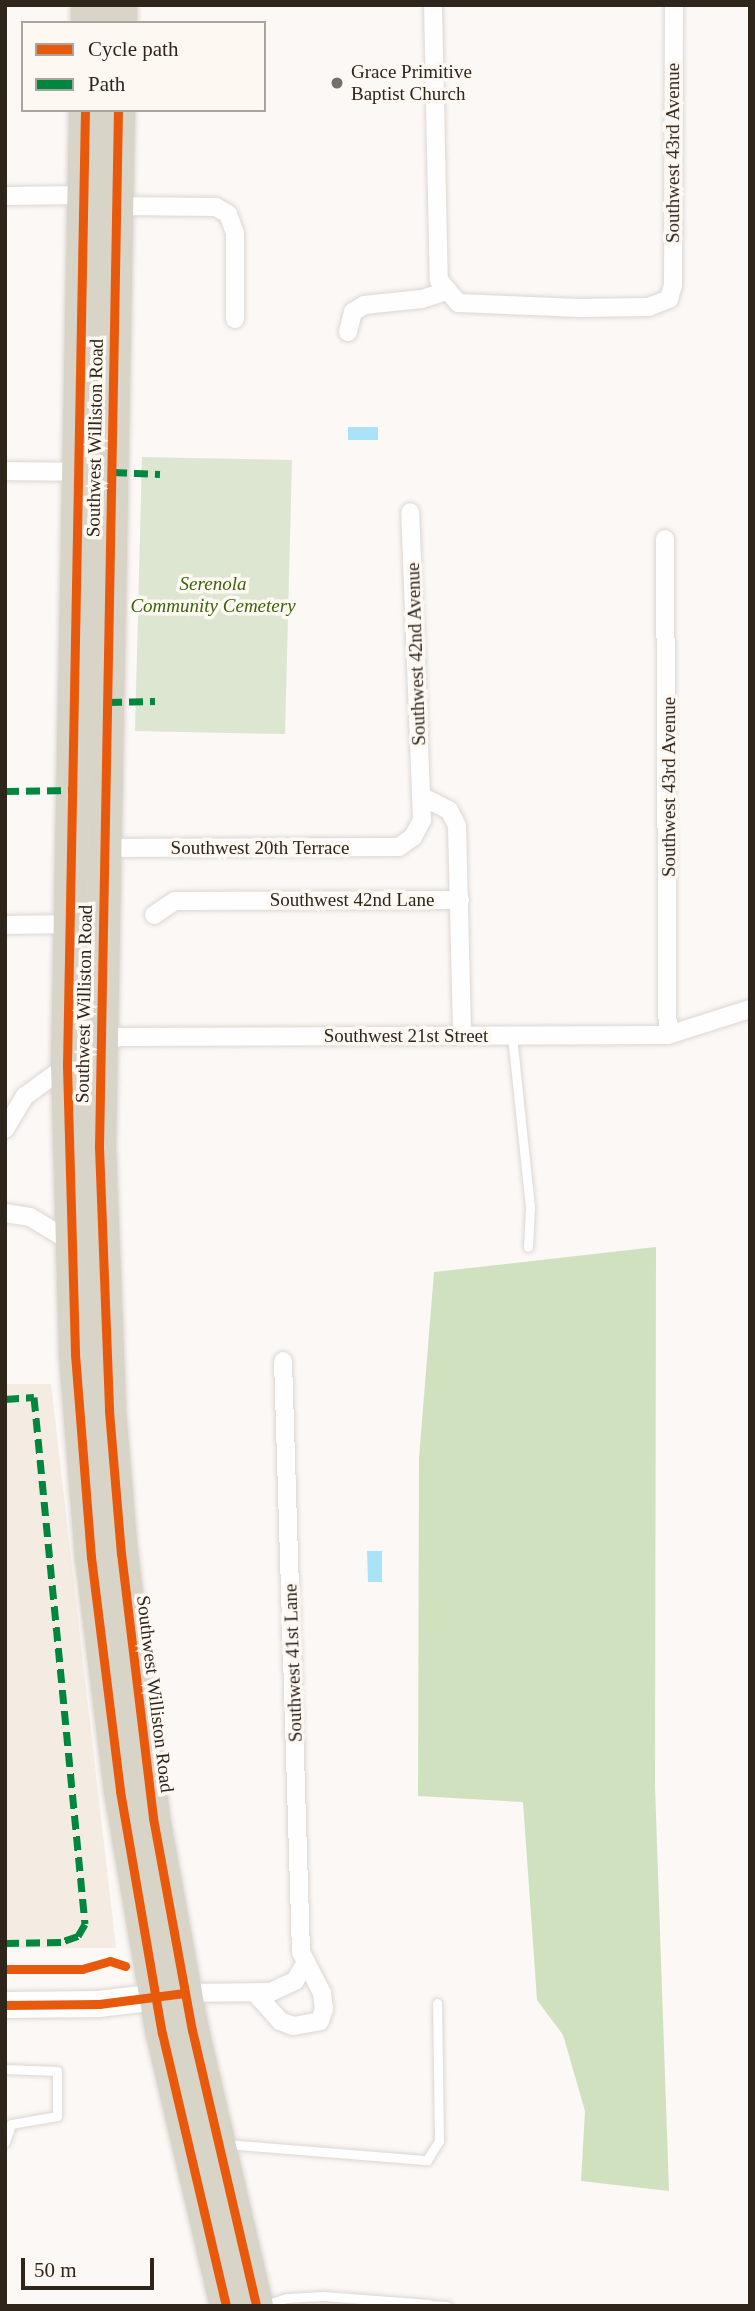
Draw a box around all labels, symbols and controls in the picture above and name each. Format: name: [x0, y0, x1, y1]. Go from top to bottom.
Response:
legend: [21, 21, 266, 112]
text: Cycle path: [88, 37, 178, 61]
place label: Grace Primitive Baptist Church: [351, 61, 472, 105]
street label: Southwest 43rd Avenue: [662, 62, 684, 244]
text: Path: [88, 72, 125, 96]
marker: Grace Primitive Baptist Church: [329, 75, 345, 91]
street label: Southwest Williston Road: [82, 338, 108, 538]
street label: Southwest 42nd Avenue: [401, 561, 431, 747]
park label: Serenola Community Cemetery: [130, 573, 296, 617]
street label: Southwest 43rd Avenue: [658, 696, 680, 878]
street label: Southwest 20th Terrace: [170, 837, 350, 859]
street label: Southwest 42nd Lane: [270, 889, 434, 911]
street label: Southwest Williston Road: [71, 904, 97, 1104]
street label: Southwest 21st Street: [324, 1025, 488, 1047]
street label: Southwest 41st Lane: [279, 1583, 307, 1743]
street label: Southwest Williston Road: [132, 1594, 178, 1794]
scale bar: [24, 2244, 158, 2288]
text: 50 m: [34, 2258, 77, 2282]

